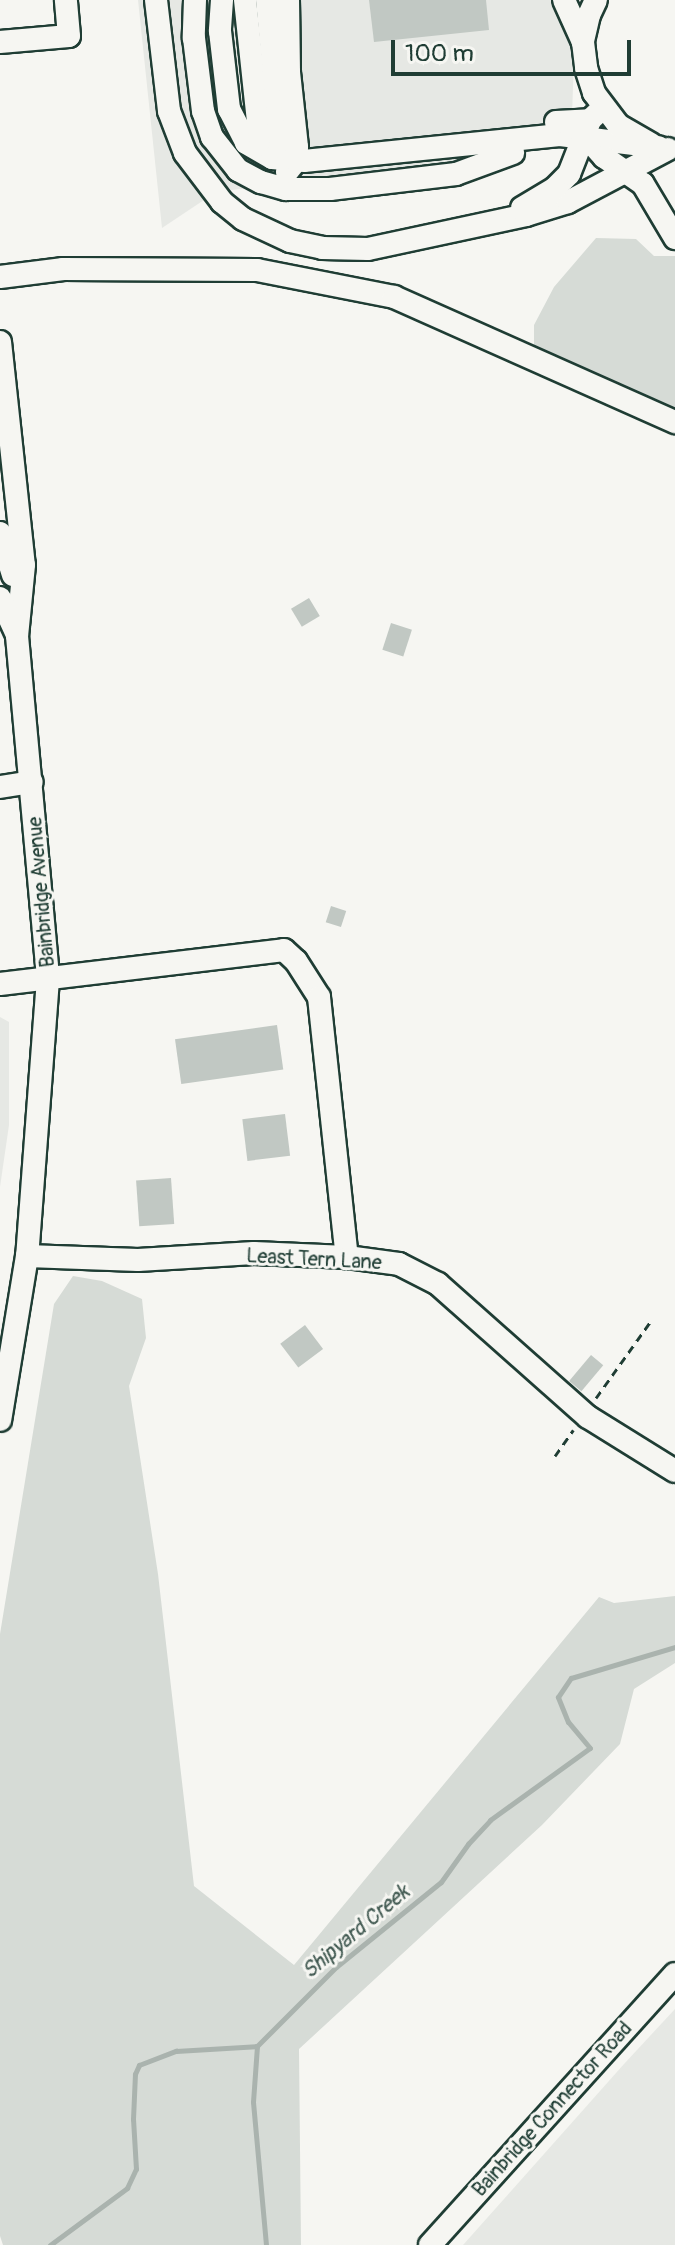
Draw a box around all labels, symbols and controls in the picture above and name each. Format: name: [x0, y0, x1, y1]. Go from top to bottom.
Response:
scale bar: [395, 24, 635, 74]
text: 100 m: [405, 39, 474, 68]
street label: Bainbridge Avenue: [22, 816, 60, 968]
street label: Least Tern Lane: [246, 1243, 382, 1275]
water label: Shipyard Creek: [297, 1879, 415, 1985]
street label: Bainbridge Connector Road: [467, 2017, 637, 2201]

